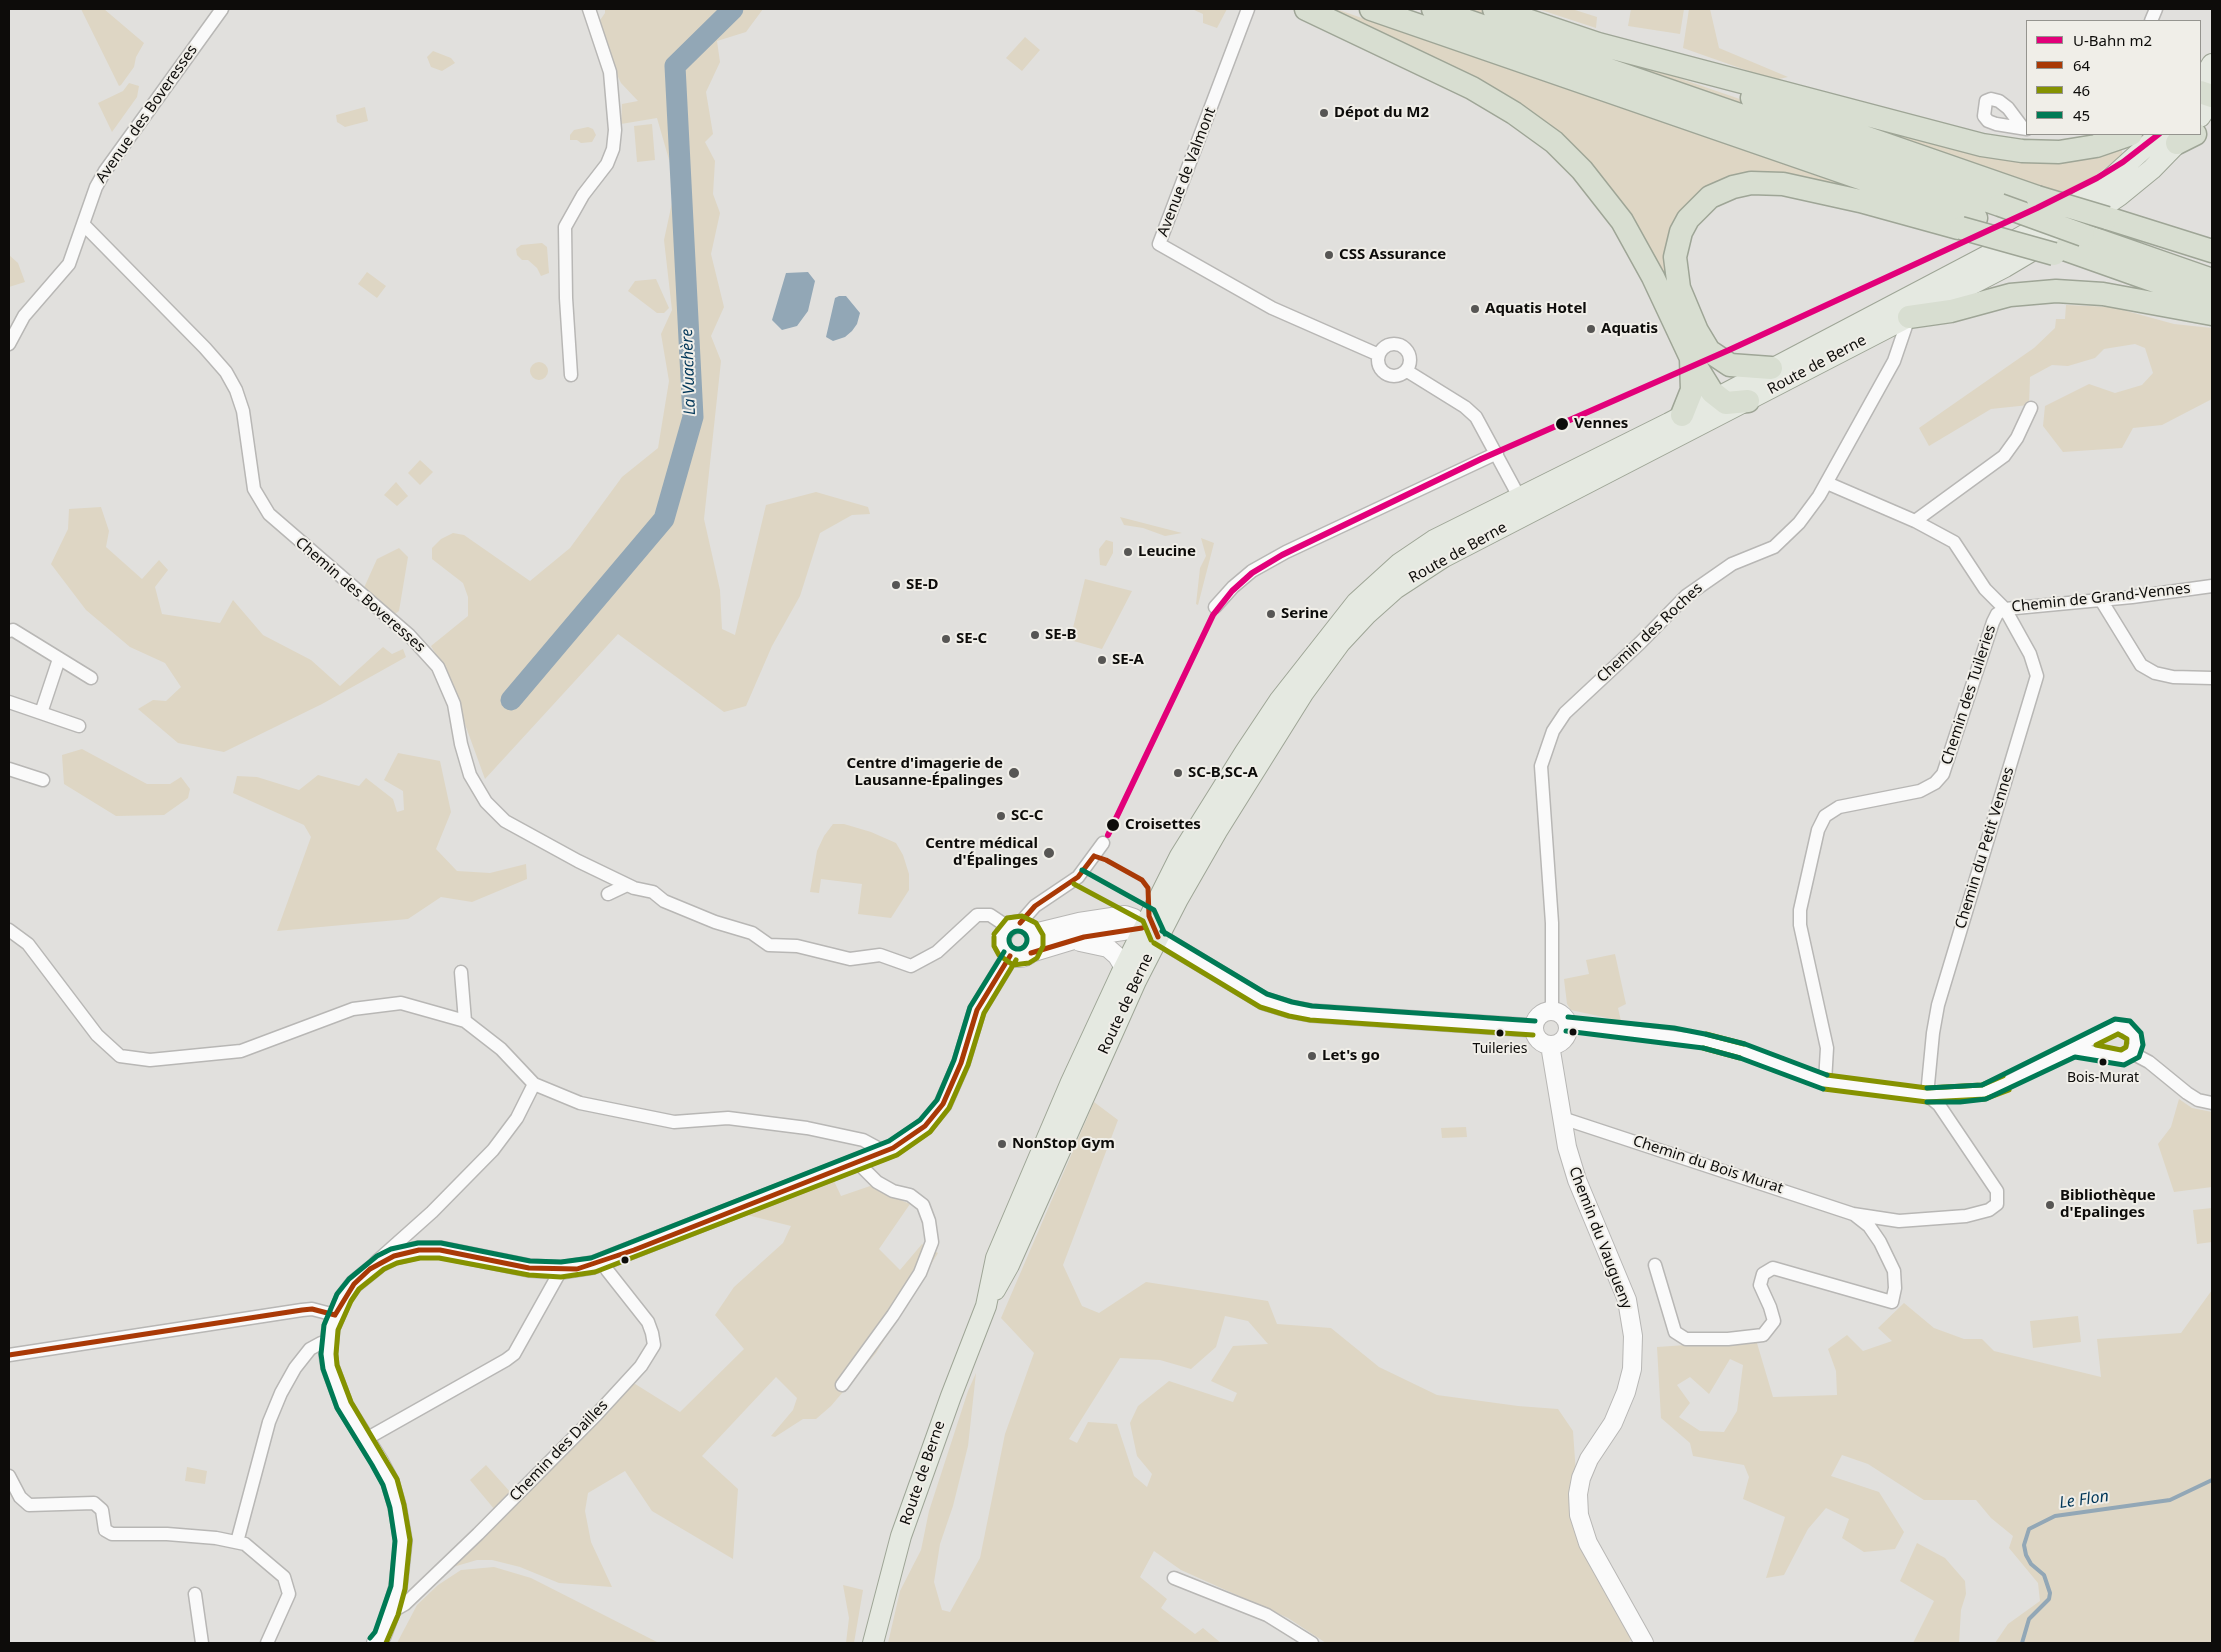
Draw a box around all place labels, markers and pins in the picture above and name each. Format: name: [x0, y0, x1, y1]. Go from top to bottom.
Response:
place label: Dépot du M2: [1334, 104, 1429, 122]
marker: Dépot du M2: [1318, 107, 1330, 119]
place label: CSS Assurance: [1339, 246, 1446, 264]
marker: CSS Assurance: [1323, 249, 1335, 261]
place label: Aquatis Hotel: [1485, 300, 1587, 318]
marker: Aquatis Hotel: [1469, 303, 1481, 315]
place label: Aquatis: [1601, 320, 1658, 338]
marker: Aquatis: [1585, 323, 1597, 335]
place label: Vennes: [1574, 415, 1628, 433]
marker: Vennes: [1554, 416, 1570, 432]
place label: Leucine: [1138, 543, 1196, 561]
marker: Leucine: [1122, 546, 1134, 558]
place label: SE-D: [906, 576, 938, 594]
marker: SE-D: [890, 579, 902, 591]
place label: Serine: [1281, 605, 1328, 623]
marker: Serine: [1265, 608, 1277, 620]
place label: SE-B: [1045, 626, 1076, 644]
marker: SE-B: [1029, 629, 1041, 641]
place label: SE-C: [956, 630, 987, 648]
marker: SE-C: [940, 633, 952, 645]
place label: SE-A: [1112, 651, 1144, 669]
marker: SE-A: [1096, 654, 1108, 666]
place label: Centre d'imagerie de Lausanne-Épalinges: [846, 755, 1003, 790]
place label: SC-B,SC-A: [1188, 764, 1258, 782]
marker: Centre d'imagerie de Lausanne-Épalinges: [1007, 766, 1021, 780]
marker: SC-B,SC-A: [1172, 767, 1184, 779]
place label: SC-C: [1011, 807, 1043, 825]
marker: SC-C: [995, 810, 1007, 822]
place label: Croisettes: [1125, 816, 1201, 834]
marker: Croisettes: [1105, 817, 1121, 833]
place label: Centre médical d'Épalinges: [925, 835, 1038, 870]
marker: Centre médical d'Épalinges: [1042, 846, 1056, 860]
unlabelled marker: [1568, 1027, 1578, 1037]
marker: Tuileries: [1495, 1028, 1505, 1038]
place label: Tuileries: [1473, 1041, 1527, 1057]
place label: Let's go: [1322, 1047, 1380, 1065]
marker: Let's go: [1306, 1050, 1318, 1062]
marker: Bois-Murat: [2098, 1057, 2108, 1067]
place label: Bois-Murat: [2067, 1070, 2139, 1086]
place label: NonStop Gym: [1012, 1135, 1115, 1153]
marker: NonStop Gym: [996, 1138, 1008, 1150]
place label: Bibliothèque d'Epalinges: [2060, 1187, 2156, 1222]
marker: Bibliothèque d'Epalinges: [2044, 1199, 2056, 1211]
unlabelled marker: [620, 1255, 630, 1265]

